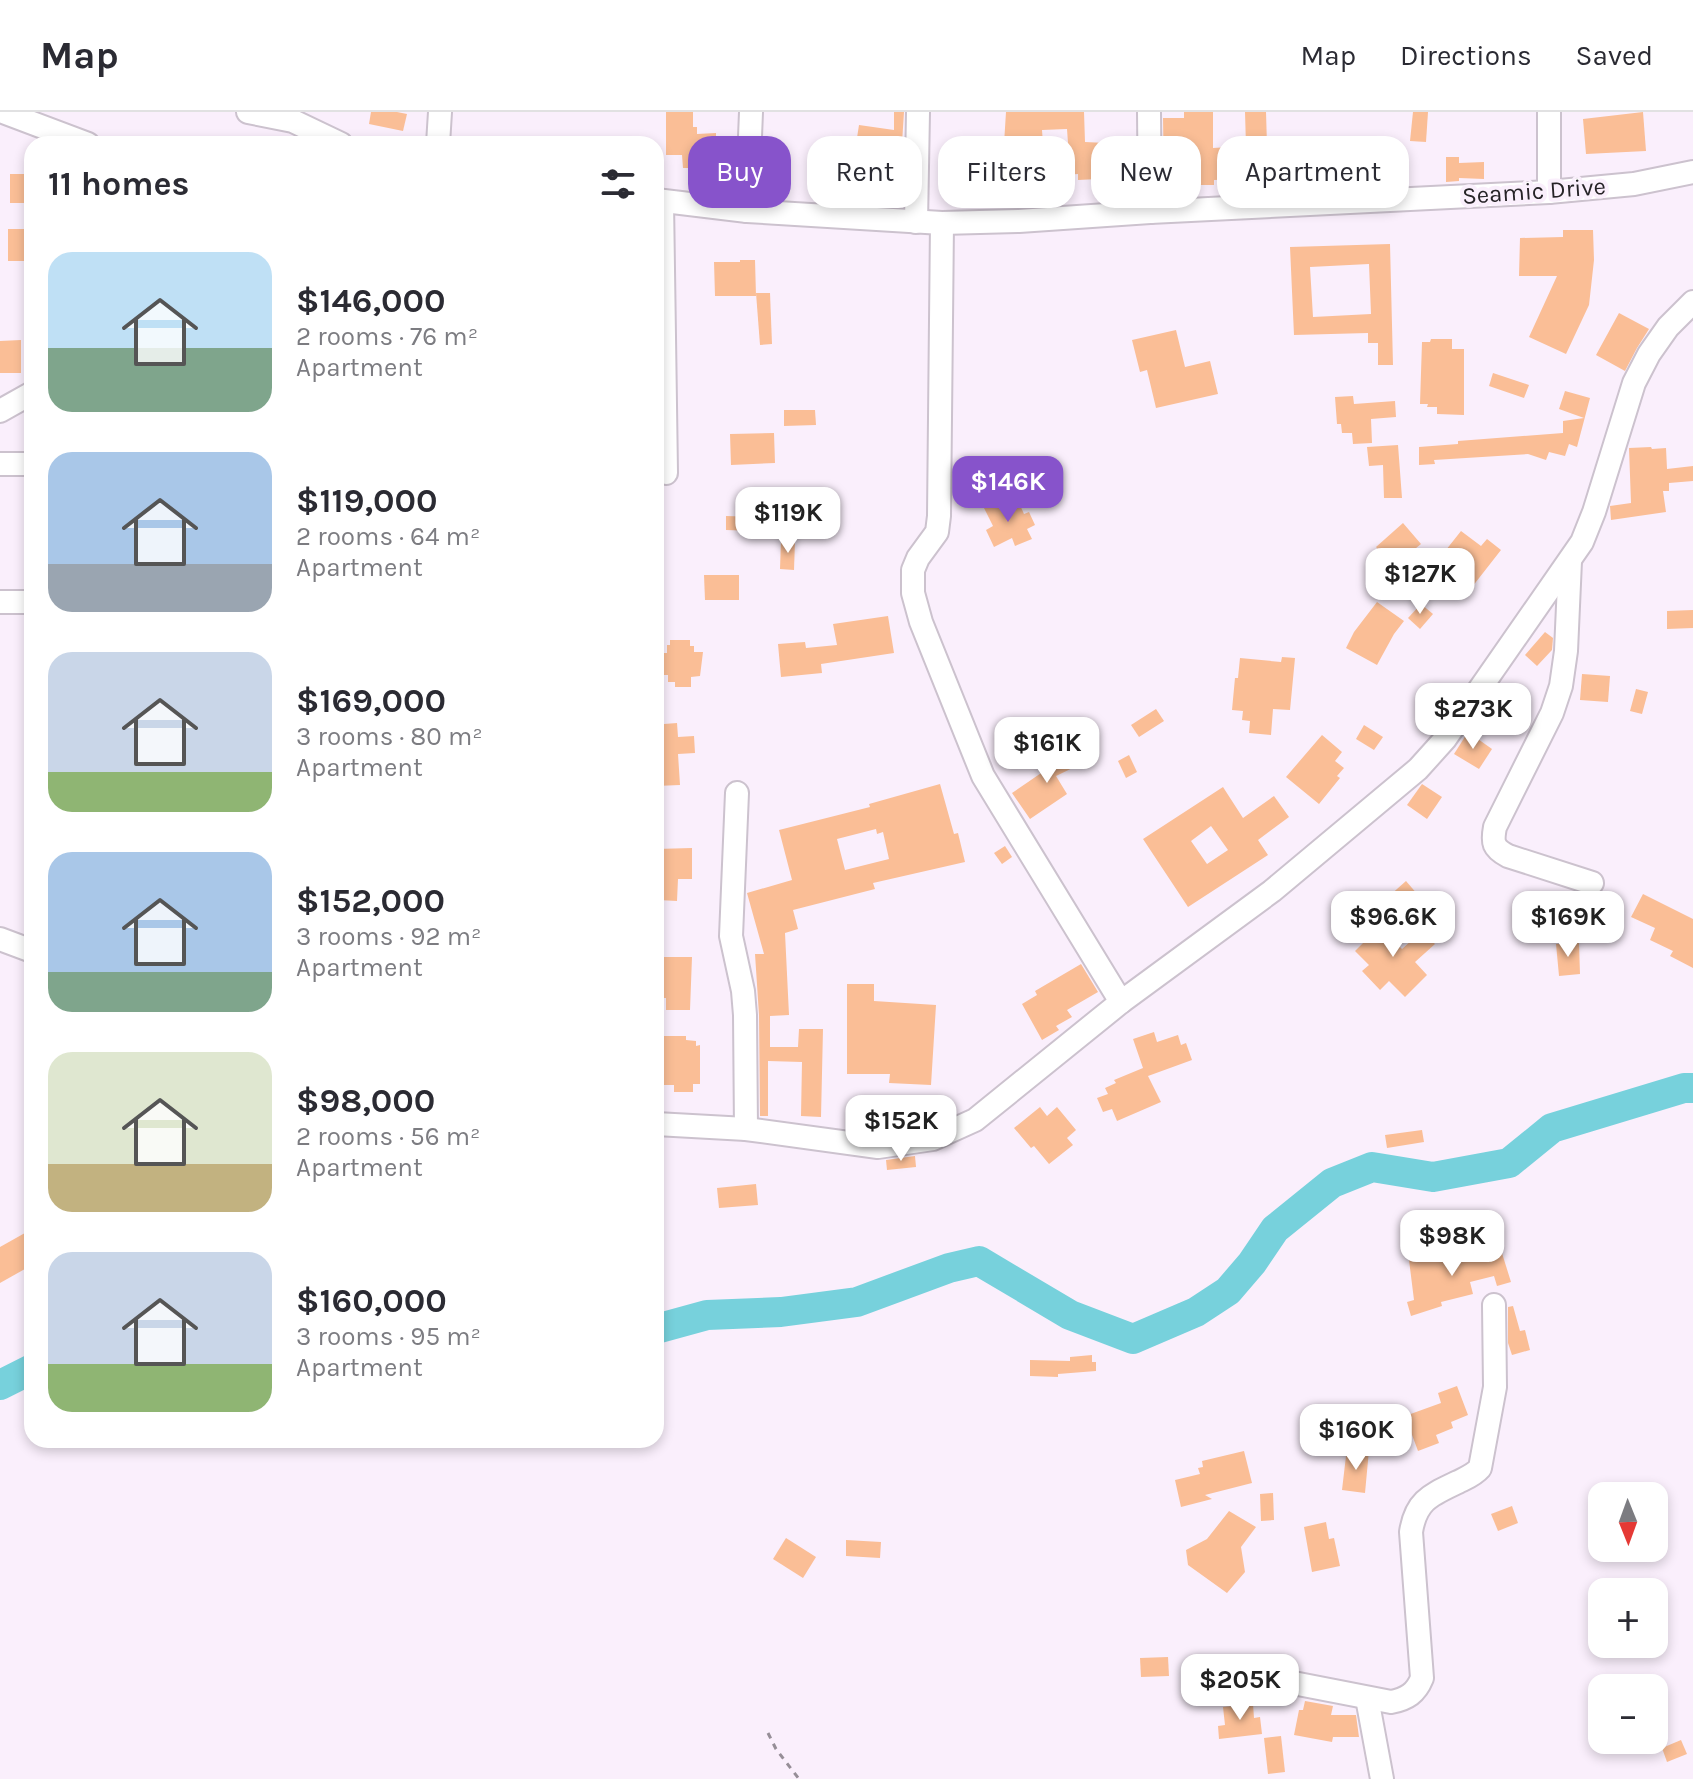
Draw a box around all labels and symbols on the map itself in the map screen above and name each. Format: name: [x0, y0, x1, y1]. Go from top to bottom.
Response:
street label: Seamic Drive: [1461, 172, 1607, 210]
pin: $146K: [952, 456, 1064, 524]
pin: $119K: [732, 487, 844, 555]
pin: $127K: [1364, 548, 1476, 616]
pin: $273K: [1417, 683, 1529, 751]
pin: $161K: [991, 717, 1103, 785]
pin: $96.6K: [1328, 891, 1458, 959]
pin: $169K: [1512, 891, 1624, 959]
pin: $152K: [845, 1095, 957, 1163]
pin: $98K: [1405, 1210, 1499, 1278]
pin: $160K: [1300, 1404, 1412, 1472]
north arrow: [1588, 1482, 1668, 1562]
pin: $205K: [1184, 1654, 1296, 1722]

